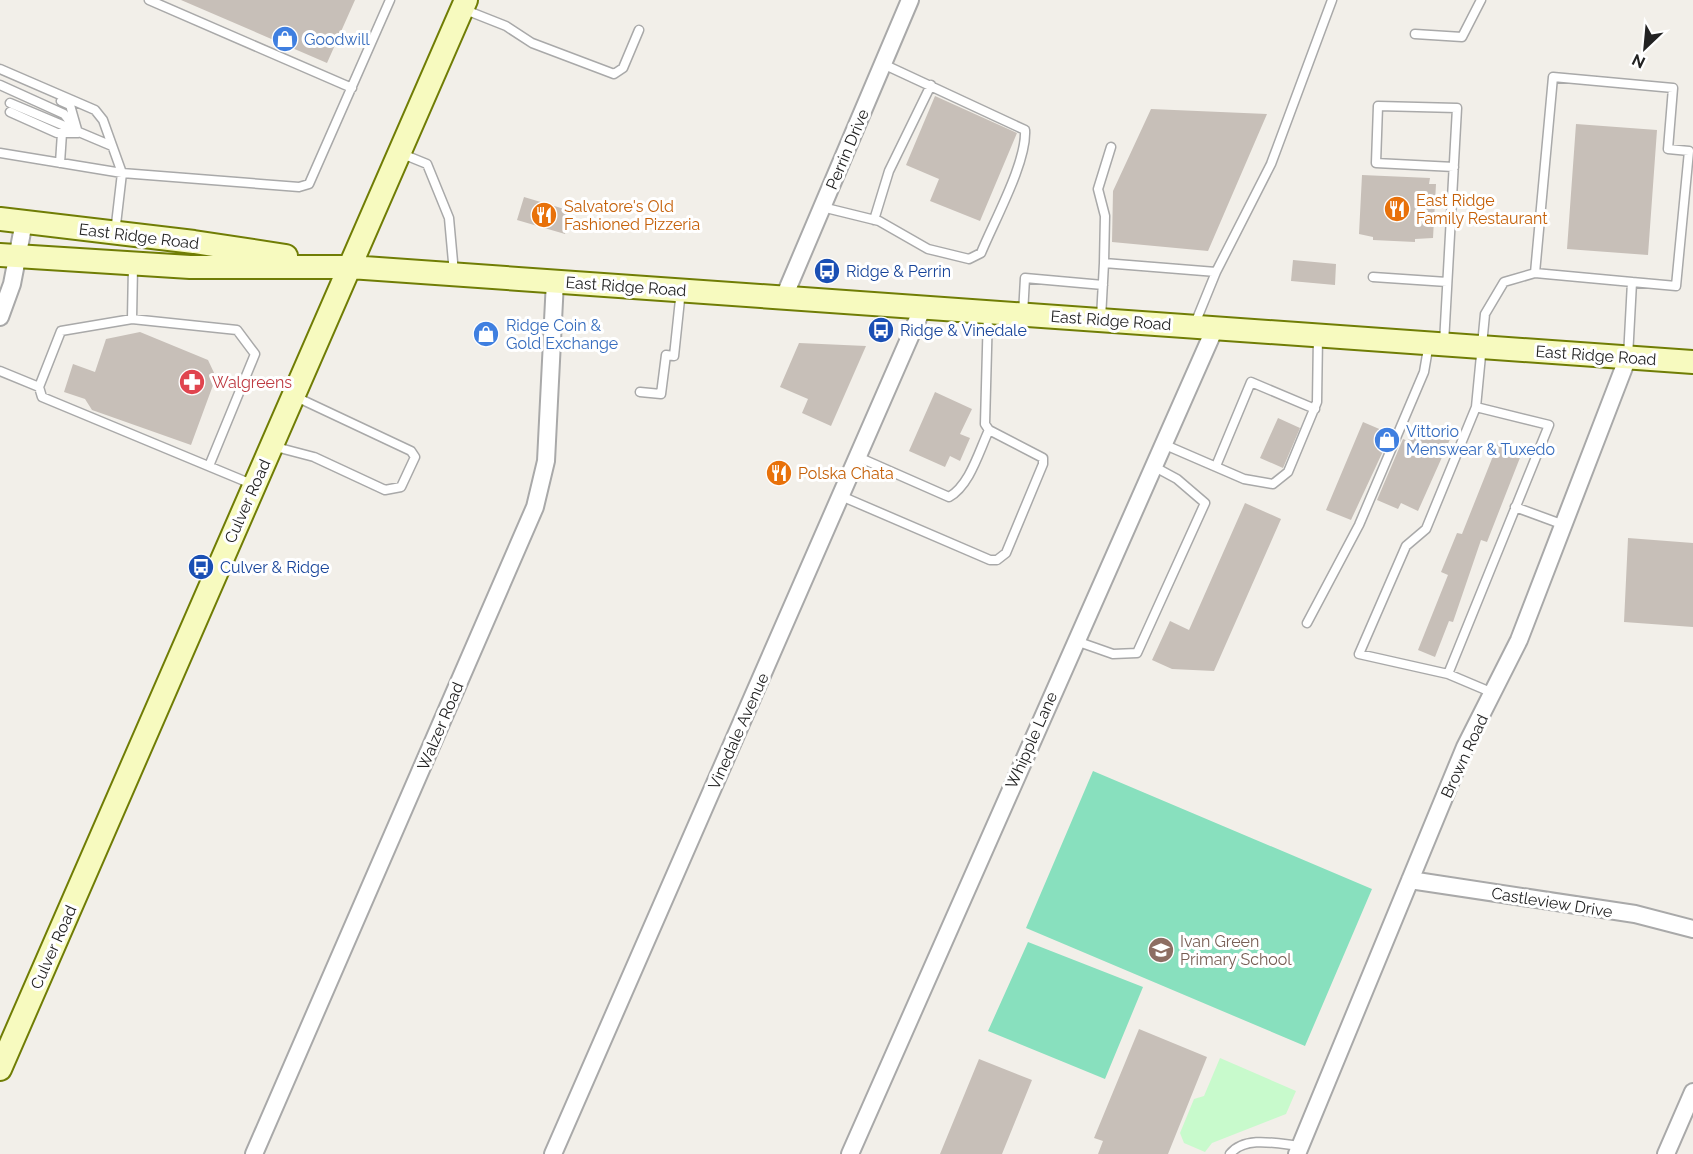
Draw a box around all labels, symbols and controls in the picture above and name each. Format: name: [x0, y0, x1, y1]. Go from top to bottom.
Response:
north arrow: [1615, 18, 1675, 78]
shop icon: Goodwill: [270, 24, 300, 54]
place label: Goodwill: [304, 30, 370, 49]
text: N: [1629, 50, 1648, 72]
street label: Perrin Drive: [822, 106, 873, 192]
place label: East Ridge Family Restaurant: [1416, 191, 1548, 228]
restaurant icon: East Ridge Family Restaurant: [1382, 194, 1412, 224]
place label: Salvatore's Old Fashioned Pizzeria: [564, 197, 700, 234]
restaurant icon: Salvatore's Old Fashioned Pizzeria: [529, 200, 559, 230]
street label: East Ridge Road: [78, 220, 200, 253]
bus stop icon: Ridge & Perrin: [812, 256, 842, 286]
place label: Ridge & Perrin: [846, 262, 951, 281]
street label: East Ridge Road: [565, 273, 687, 300]
street label: East Ridge Road: [1050, 307, 1172, 334]
bus stop icon: Ridge & Vinedale: [866, 315, 896, 345]
place label: Ridge Coin & Gold Exchange: [506, 316, 618, 353]
shop icon: Ridge Coin & Gold Exchange: [471, 319, 501, 349]
place label: Ridge & Vinedale: [900, 321, 1027, 340]
street label: East Ridge Road: [1535, 342, 1657, 369]
pharmacy icon: Walgreens: [177, 367, 207, 397]
place label: Walgreens: [212, 373, 292, 392]
place label: Vittorio Menswear & Tuxedo: [1406, 422, 1555, 459]
shop icon: Vittorio Menswear & Tuxedo: [1372, 425, 1402, 455]
street label: Culver Road: [220, 456, 274, 546]
restaurant icon: Polska Chata: [764, 458, 794, 488]
place label: Polska Chata: [798, 464, 894, 483]
bus stop icon: Culver & Ridge: [186, 552, 216, 582]
place label: Culver & Ridge: [220, 558, 329, 577]
street label: Vinedale Avenue: [704, 670, 773, 792]
street label: Walzer Road: [413, 679, 468, 773]
street label: Whipple Lane: [1002, 689, 1061, 792]
street label: Brown Road: [1437, 711, 1492, 801]
street label: Castleview Drive: [1490, 884, 1614, 921]
street label: Culver Road: [26, 902, 80, 992]
place label: Ivan Green Primary School: [1180, 932, 1292, 969]
school or university icon: Ivan Green Primary School: [1146, 935, 1176, 965]

